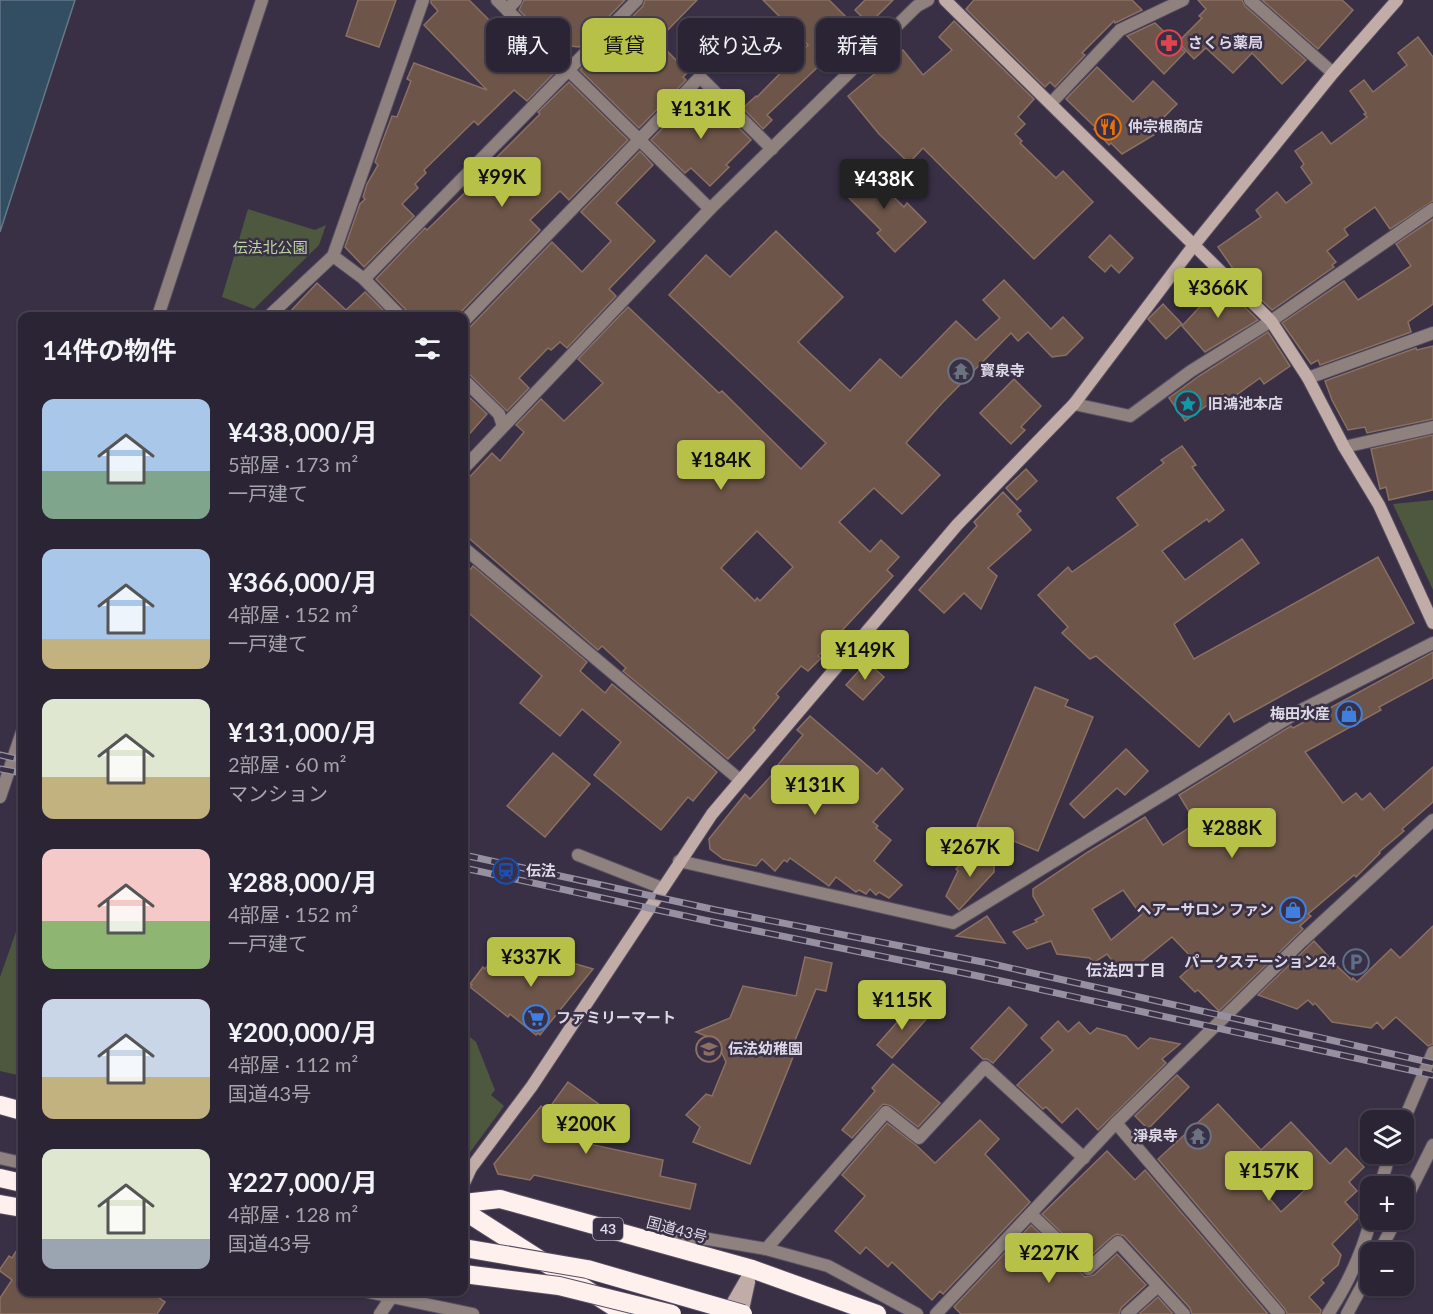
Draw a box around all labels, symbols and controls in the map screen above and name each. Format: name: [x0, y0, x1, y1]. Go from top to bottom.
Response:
chip: 購入: [486, 18, 570, 72]
chip: 賃貸: [582, 18, 666, 72]
chip: 絞り込み: [678, 18, 804, 72]
chip: 新着: [816, 18, 900, 72]
pharmacy icon: さくら薬局: [1154, 28, 1184, 58]
place label: さくら薬局: [1188, 33, 1263, 51]
pin: ¥131K: [659, 89, 743, 140]
text: ¥131K: [671, 96, 731, 120]
restaurant icon: 仲宗根商店: [1093, 112, 1123, 142]
place label: 仲宗根商店: [1128, 117, 1203, 135]
pin: ¥99K: [466, 157, 538, 208]
pin: ¥438K: [842, 159, 926, 210]
text: ¥99K: [478, 164, 526, 188]
text: ¥438K: [854, 166, 914, 190]
park label: 伝法北公園: [232, 238, 308, 256]
pin: ¥366K: [1176, 268, 1260, 319]
text: ¥366K: [1188, 275, 1248, 299]
icon: filters: [411, 332, 444, 365]
text: 14件の物件: [42, 334, 176, 366]
temple icon: 寳泉寺: [946, 356, 976, 386]
place label: 寳泉寺: [980, 361, 1025, 379]
place icon: 旧鴻池本店: [1173, 389, 1203, 419]
place label: 旧鴻池本店: [1208, 394, 1283, 412]
text: ¥438,000/月: [228, 416, 378, 448]
icon: home: [90, 423, 162, 495]
pin: ¥184K: [679, 440, 763, 491]
text: ¥184K: [691, 447, 751, 471]
text: 5部屋 · 173 m²: [228, 452, 358, 476]
text: 一戸建て: [228, 481, 308, 505]
text: ¥366,000/月: [228, 566, 378, 598]
icon: home: [90, 573, 162, 645]
text: 4部屋 · 152 m²: [228, 602, 358, 626]
pin: ¥149K: [823, 630, 907, 681]
text: 一戸建て: [228, 631, 308, 655]
text: ¥149K: [835, 637, 895, 661]
shop icon: 梅田水産: [1334, 699, 1364, 729]
place label: 梅田水産: [1270, 704, 1330, 722]
text: ¥131,000/月: [228, 716, 378, 748]
icon: home: [90, 723, 162, 795]
text: 2部屋 · 60 m²: [228, 752, 347, 776]
pin: ¥131K: [773, 765, 857, 816]
text: ¥131K: [785, 772, 845, 796]
text: マンション: [228, 781, 328, 805]
pin: ¥288K: [1190, 808, 1274, 859]
text: ¥288K: [1202, 815, 1262, 839]
pin: ¥267K: [928, 827, 1012, 878]
text: ¥267K: [940, 834, 1000, 858]
station icon: 伝法: [491, 856, 521, 886]
place label: 伝法: [526, 861, 556, 879]
text: ¥288,000/月: [228, 866, 378, 898]
icon: home: [90, 873, 162, 945]
shop icon: ヘアーサロン ファン: [1278, 895, 1308, 925]
place label: ヘアーサロン ファン: [1137, 900, 1274, 918]
text: 4部屋 · 152 m²: [228, 902, 358, 926]
text: 一戸建て: [228, 931, 308, 955]
pin: ¥337K: [489, 937, 573, 988]
text: ¥337K: [501, 944, 561, 968]
parking icon: パークステーション24: [1341, 947, 1371, 977]
place label: パークステーション24: [1184, 952, 1336, 970]
district label: 伝法四丁目: [1085, 960, 1166, 979]
pin: ¥115K: [860, 980, 944, 1031]
text: ¥115K: [872, 987, 932, 1011]
supermarket icon: ファミリーマート: [521, 1003, 551, 1033]
place label: ファミリーマート: [556, 1008, 676, 1026]
text: ¥200,000/月: [228, 1016, 378, 1048]
icon: home: [90, 1023, 162, 1095]
school or university icon: 伝法幼稚園: [694, 1034, 724, 1064]
place label: 伝法幼稚園: [728, 1039, 803, 1057]
text: 4部屋 · 112 m²: [228, 1052, 358, 1076]
text: 国道43号: [228, 1081, 311, 1105]
pin: ¥200K: [544, 1104, 628, 1155]
map controls: [1360, 1110, 1414, 1296]
button: layers: [1360, 1110, 1414, 1164]
text: ¥200K: [556, 1111, 616, 1135]
temple icon: 淨泉寺: [1183, 1121, 1213, 1151]
place label: 淨泉寺: [1133, 1126, 1178, 1144]
pin: ¥157K: [1227, 1151, 1311, 1202]
text: ¥157K: [1239, 1158, 1299, 1182]
text: ¥227,000/月: [228, 1166, 378, 1198]
icon: home: [90, 1173, 162, 1245]
button: +: [1360, 1176, 1414, 1230]
text: 4部屋 · 128 m²: [228, 1202, 358, 1226]
street label: 国道43号: [645, 1212, 710, 1246]
road number: 43: [593, 1218, 623, 1240]
text: 国道43号: [228, 1231, 311, 1255]
pin: ¥227K: [1007, 1233, 1091, 1284]
text: ¥227K: [1019, 1240, 1079, 1264]
button: −: [1360, 1242, 1414, 1296]

